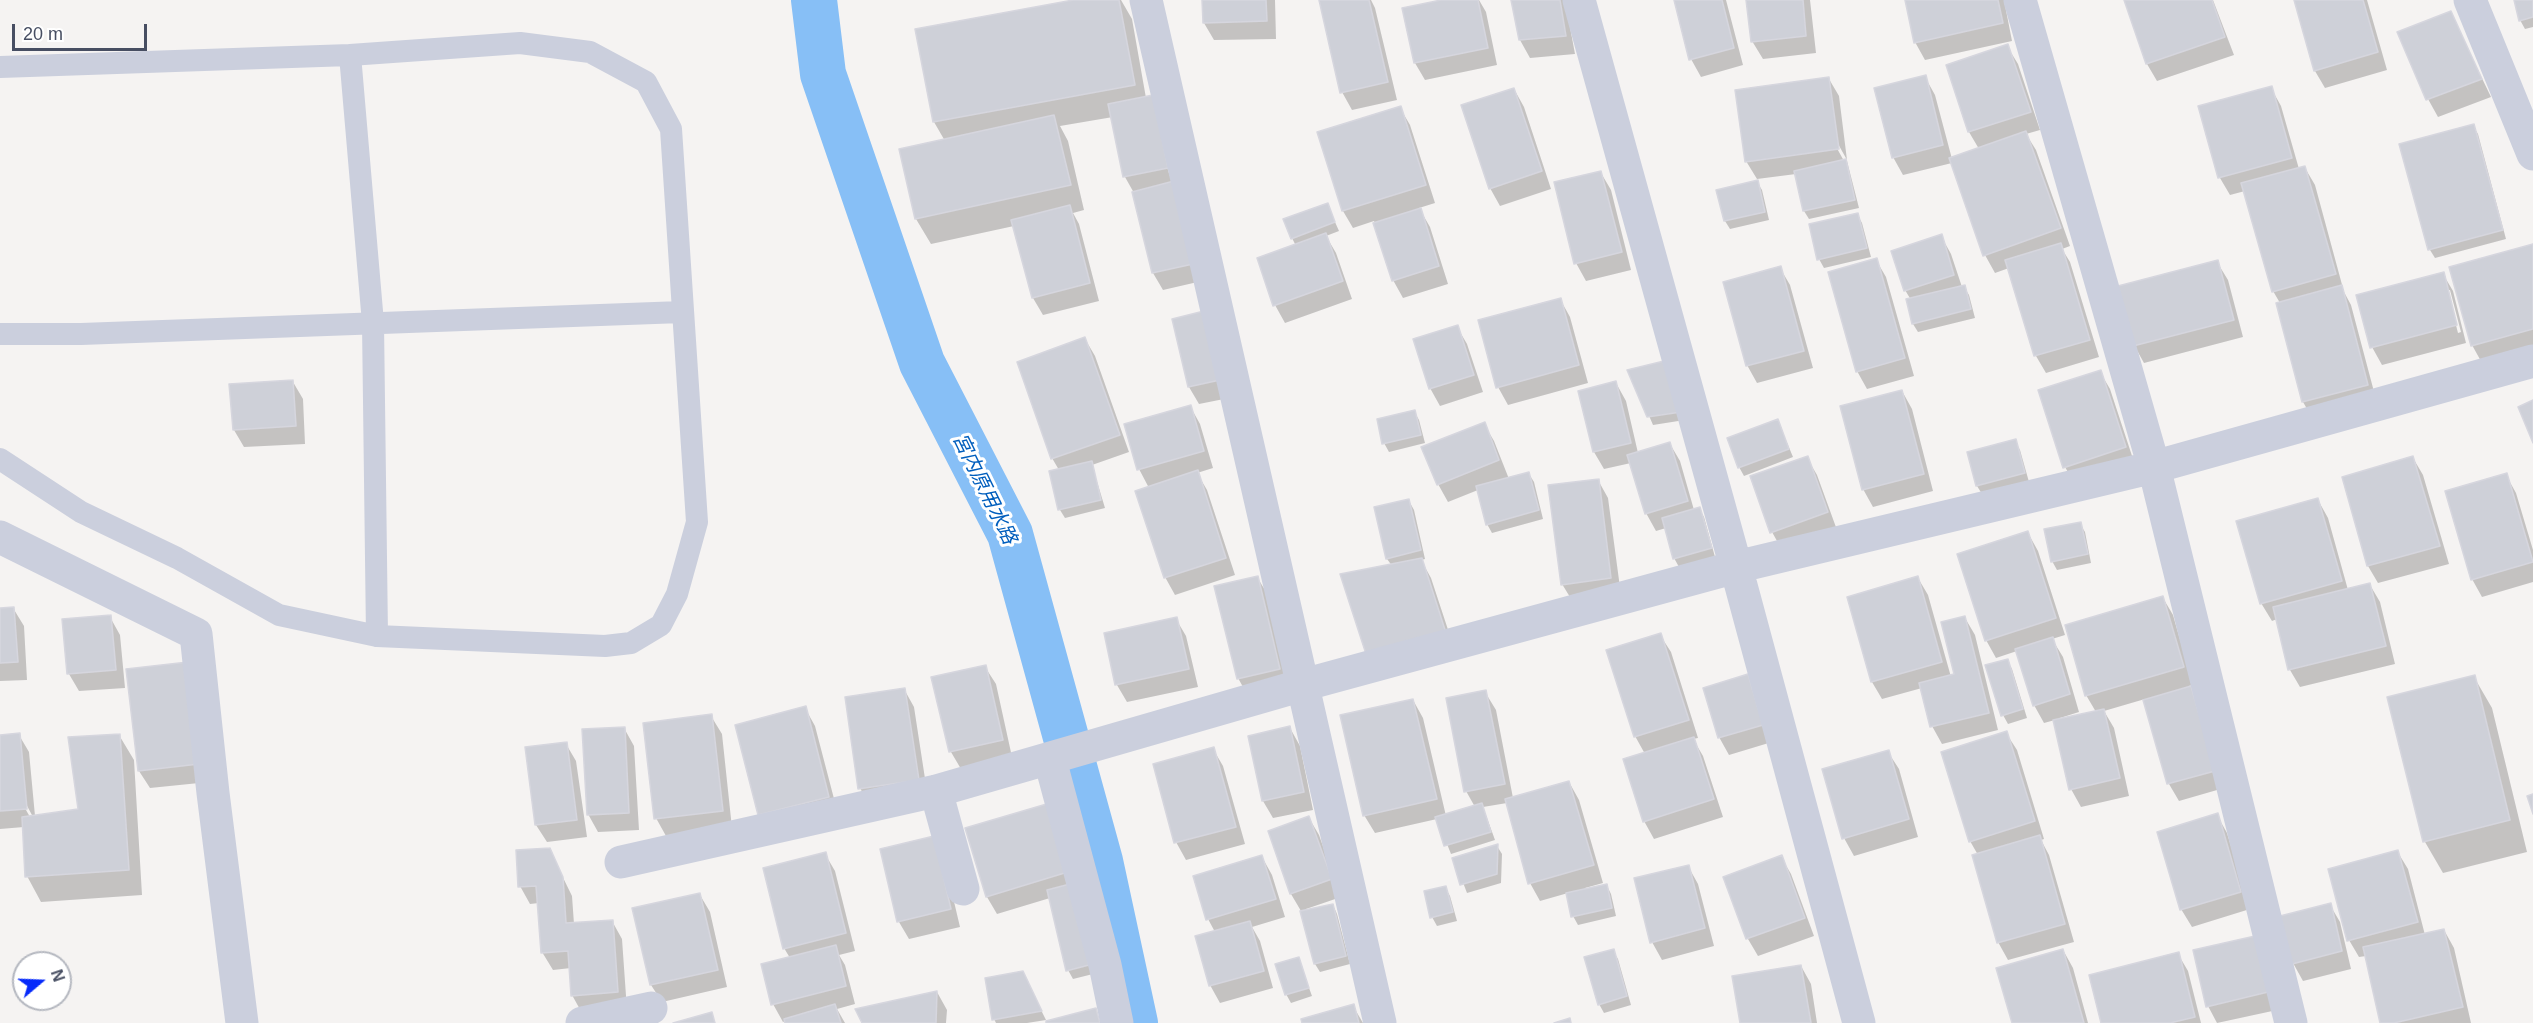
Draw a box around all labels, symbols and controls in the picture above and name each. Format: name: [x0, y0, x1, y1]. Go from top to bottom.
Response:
scale bar: [15, 12, 150, 50]
text: 20 m: [23, 24, 63, 44]
water label: 宮内原用水路: [947, 430, 1021, 548]
north arrow: [12, 951, 72, 1011]
text: N: [48, 967, 68, 984]

